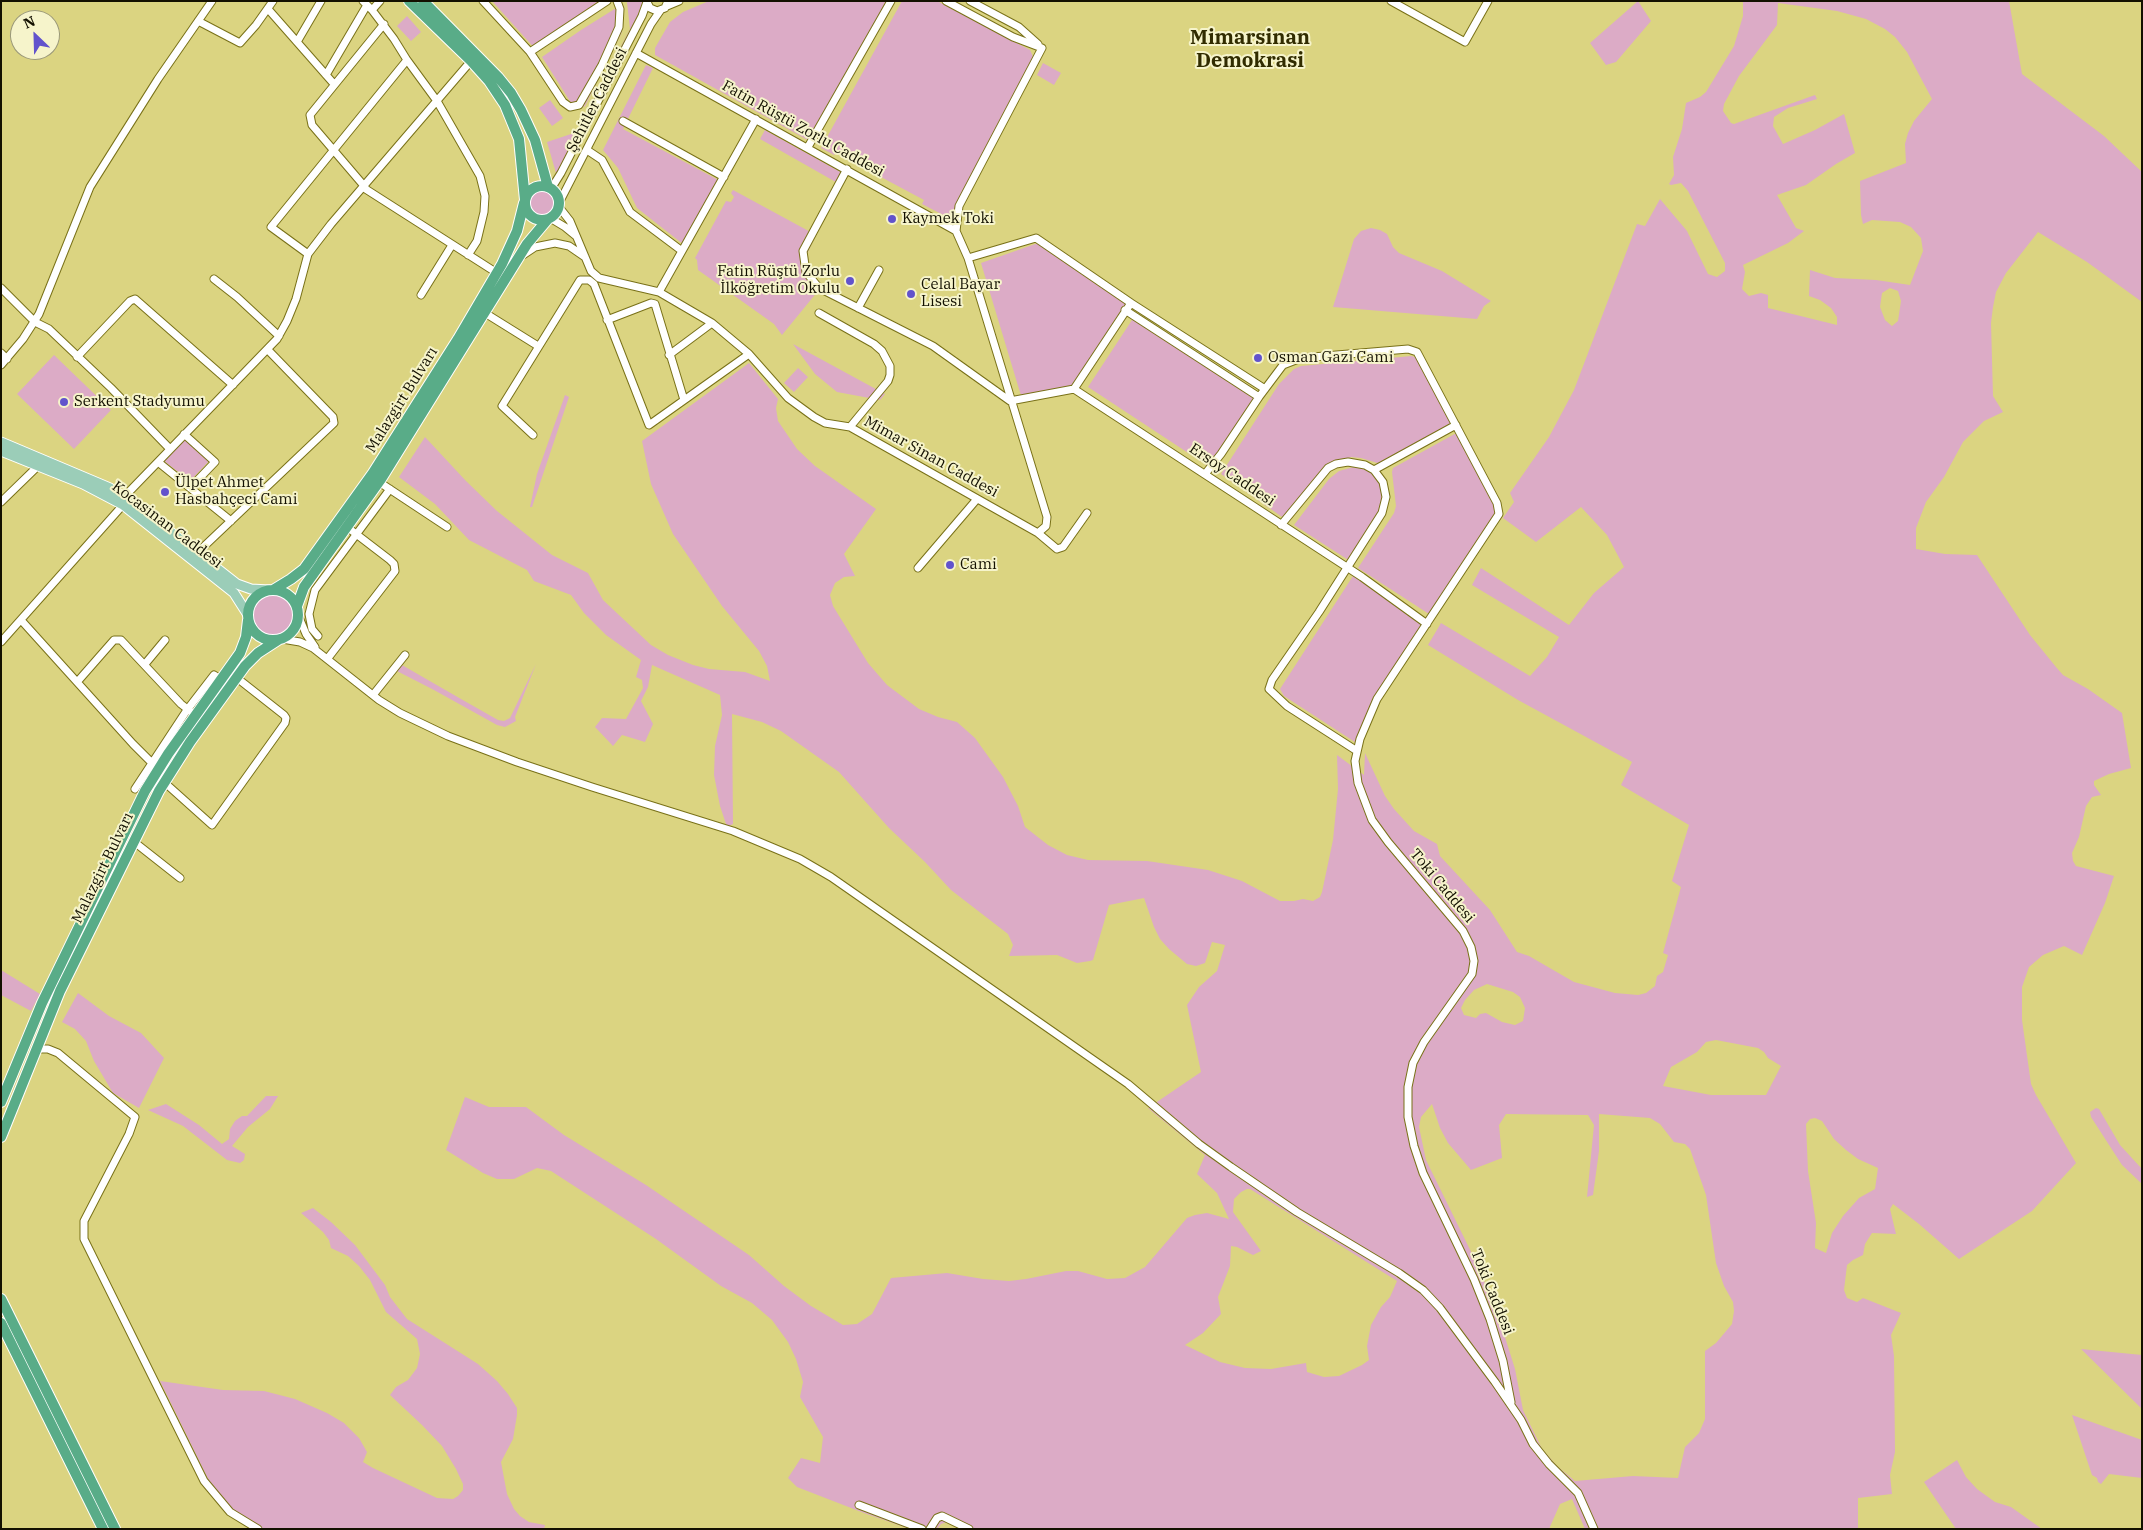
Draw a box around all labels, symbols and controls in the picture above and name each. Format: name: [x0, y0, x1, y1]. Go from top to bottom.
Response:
north arrow: [10, 10, 60, 60]
text: N: [21, 12, 38, 33]
district label: Mimarsinan Demokrasi: [1190, 26, 1310, 73]
street label: Şehitler Caddesi: [563, 45, 631, 155]
street label: Fatin Rüştü Zorlu Caddesi: [719, 77, 887, 181]
place label: Kaymek Toki: [902, 210, 994, 228]
marker: Kaymek Toki: [886, 213, 898, 225]
place label: Fatin Rüştü Zorlu İlköğretim Okulu: [717, 263, 840, 298]
marker: Fatin Rüştü Zorlu İlköğretim Okulu: [844, 275, 856, 287]
place label: Celal Bayar Lisesi: [921, 276, 1000, 311]
marker: Celal Bayar Lisesi: [905, 288, 917, 300]
street label: Malazgirt Bulvarı: [362, 344, 442, 456]
place label: Osman Gazi Cami: [1268, 349, 1393, 367]
marker: Osman Gazi Cami: [1252, 352, 1264, 364]
place label: Serkent Stadyumu: [74, 393, 205, 411]
marker: Serkent Stadyumu: [58, 396, 70, 408]
street label: Mimar Sinan Caddesi: [861, 413, 1001, 501]
street label: Ersoy Caddesi: [1186, 440, 1278, 510]
place label: Ülpet Ahmet Hasbahçeci Cami: [175, 474, 297, 509]
street label: Kocasinan Caddesi: [108, 478, 226, 572]
marker: Ülpet Ahmet Hasbahçeci Cami: [159, 486, 171, 498]
place label: Cami: [960, 556, 997, 574]
marker: Cami: [944, 559, 956, 571]
street label: Malazgirt Bulvarı: [68, 810, 138, 926]
street label: Toki Caddesi: [1406, 846, 1478, 926]
street label: Toki Caddesi: [1467, 1247, 1517, 1337]

